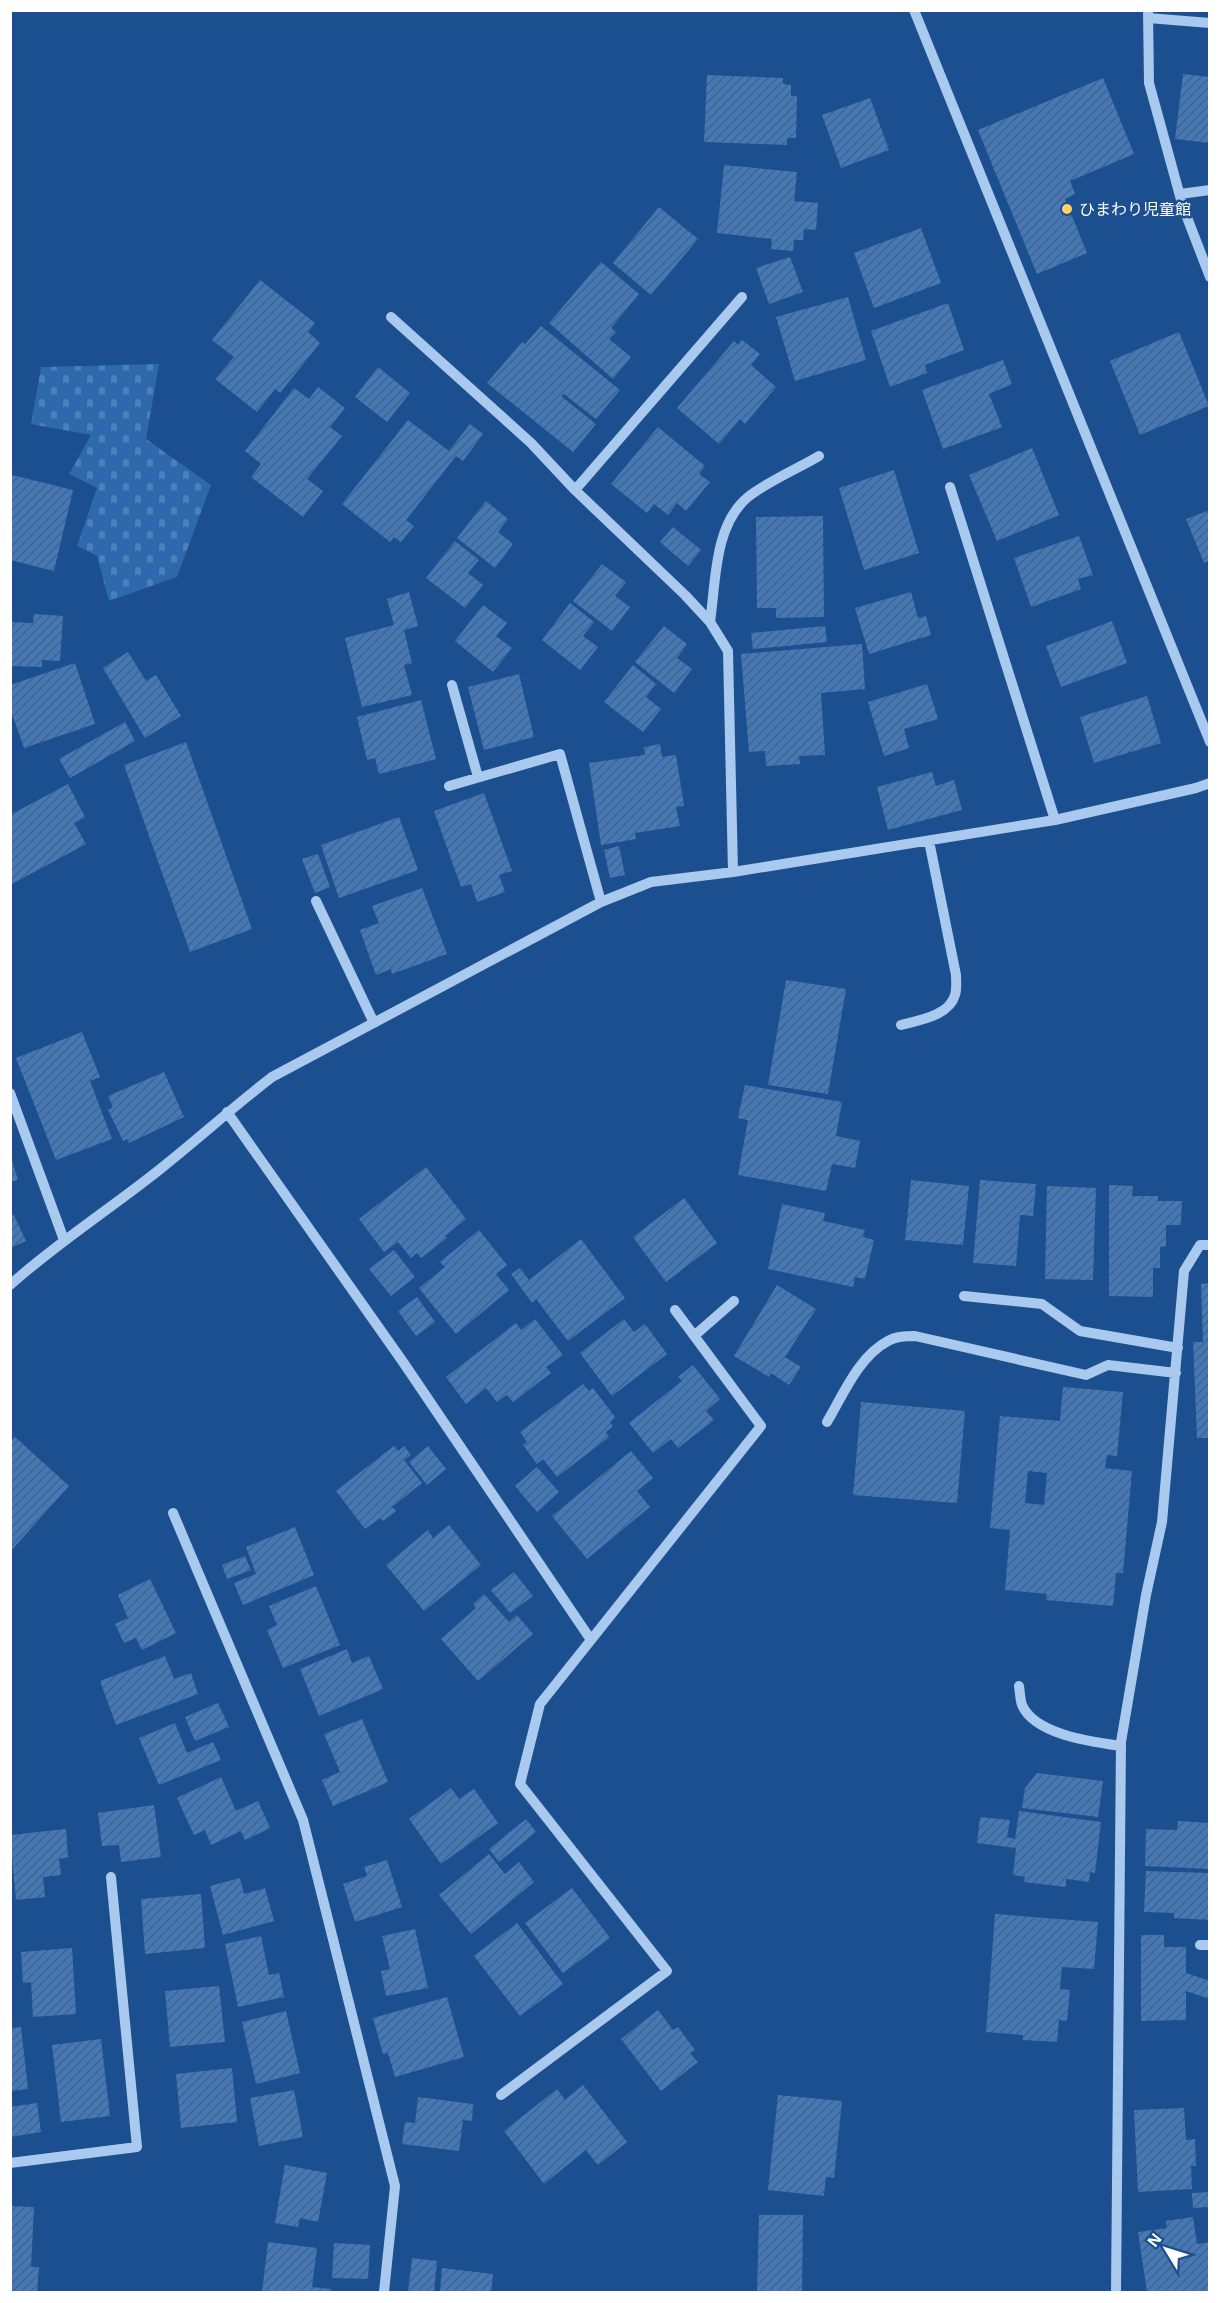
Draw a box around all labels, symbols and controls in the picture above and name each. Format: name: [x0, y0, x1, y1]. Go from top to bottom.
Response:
place label: ひまわり児童館: [1079, 201, 1191, 218]
marker: ひまわり児童館: [1060, 202, 1074, 216]
north arrow: [1136, 2219, 1196, 2279]
text: N: [1144, 2230, 1165, 2250]

